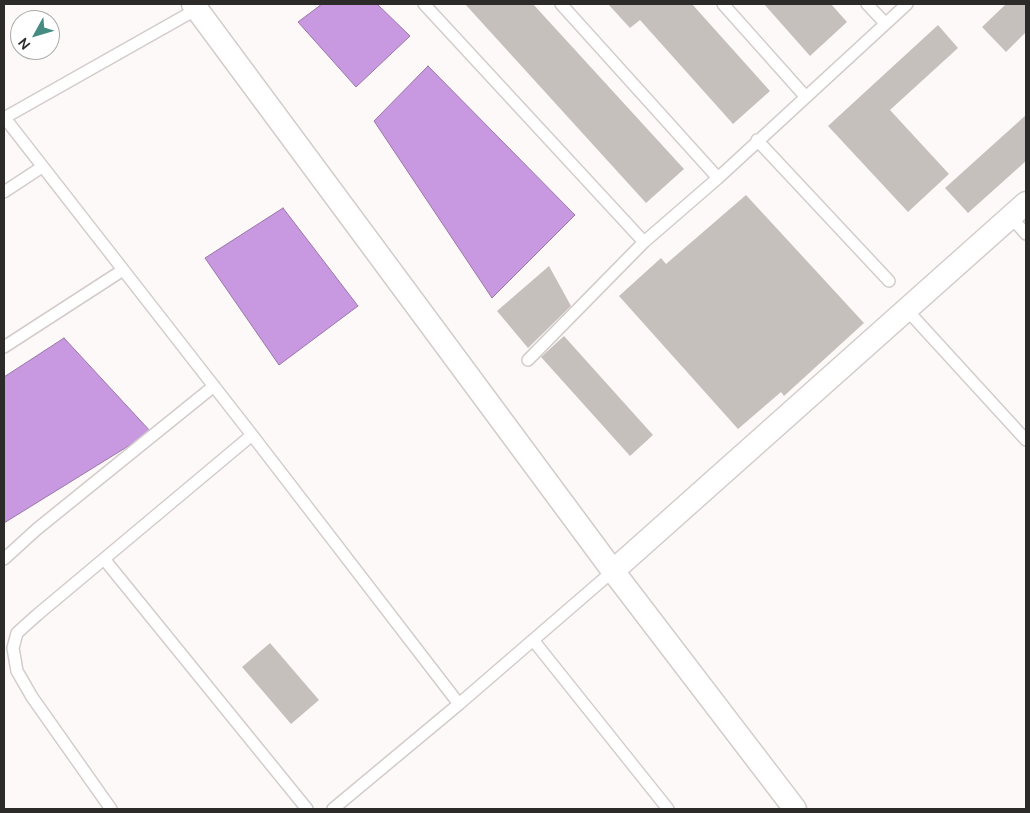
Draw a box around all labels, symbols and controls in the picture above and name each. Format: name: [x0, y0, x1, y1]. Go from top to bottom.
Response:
north arrow: [10, 10, 60, 60]
text: N: [15, 35, 34, 53]

